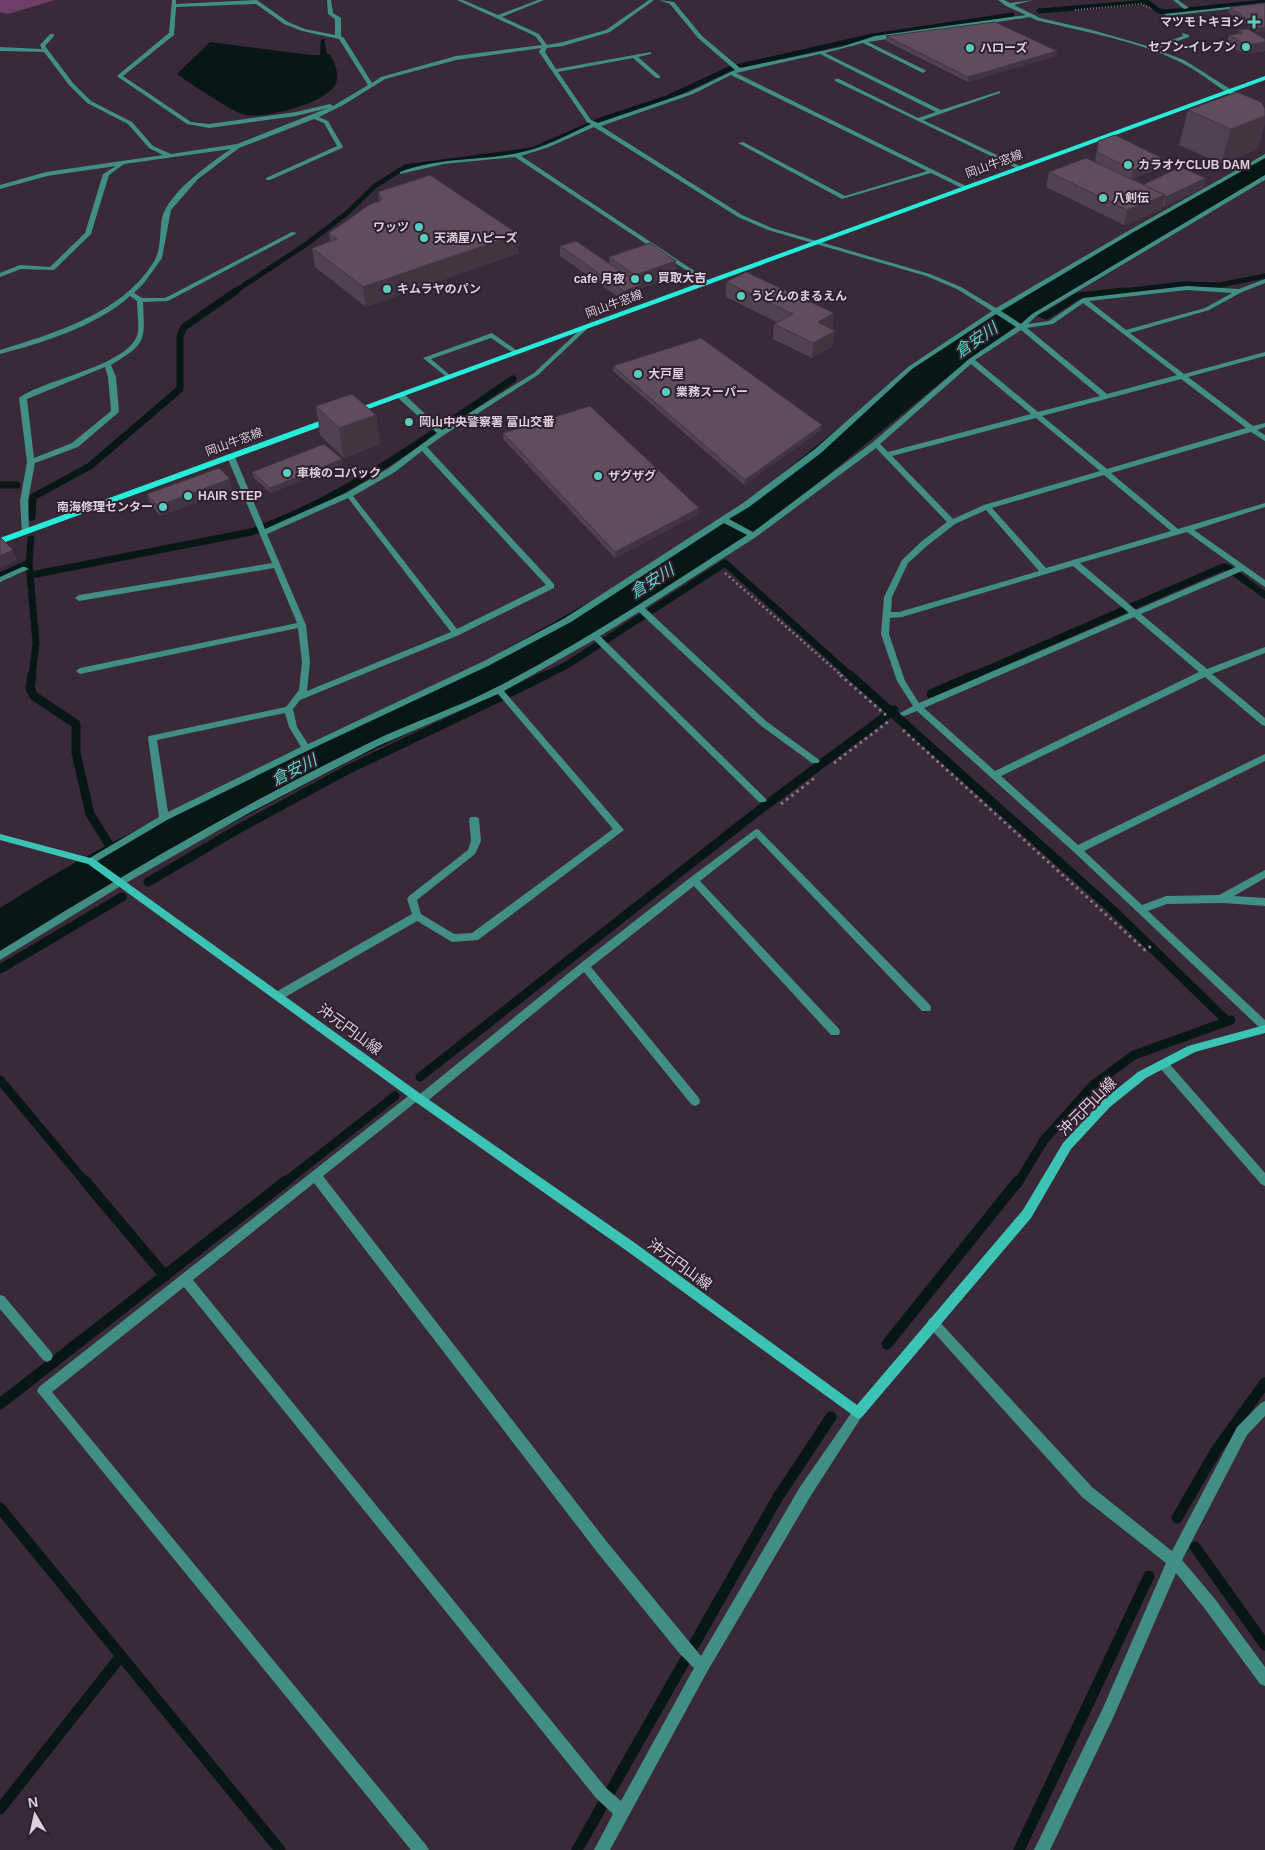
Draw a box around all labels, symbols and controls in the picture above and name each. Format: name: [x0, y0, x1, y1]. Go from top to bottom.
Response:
place label: マツモトキヨシ: [1160, 15, 1244, 29]
marker: マツモトキヨシ: [1248, 16, 1260, 28]
place label: セブン-イレブン: [1148, 40, 1236, 54]
place label: ハローズ: [980, 41, 1027, 55]
marker: セブン-イレブン: [1240, 41, 1252, 53]
marker: ハローズ: [964, 42, 976, 54]
street label: 岡山牛窓線: [963, 147, 1025, 181]
place label: カラオケCLUB DAM: [1138, 158, 1250, 172]
marker: カラオケCLUB DAM: [1122, 159, 1134, 171]
place label: 八剣伝: [1113, 191, 1149, 205]
marker: 八剣伝: [1097, 192, 1109, 204]
place label: ワッツ: [373, 220, 409, 234]
marker: ワッツ: [413, 221, 425, 233]
place label: 天満屋ハピーズ: [434, 231, 517, 245]
marker: 天満屋ハピーズ: [418, 232, 430, 244]
place label: 買取大吉: [658, 271, 706, 285]
place label: cafe 月夜: [574, 272, 625, 286]
marker: 買取大吉: [642, 272, 654, 284]
marker: cafe 月夜: [629, 273, 641, 285]
place label: キムラヤのパン: [397, 282, 481, 296]
marker: キムラヤのパン: [381, 283, 393, 295]
street label: 岡山牛窓線: [583, 287, 645, 321]
place label: うどんのまるえん: [751, 289, 847, 303]
marker: うどんのまるえん: [735, 290, 747, 302]
water label: 倉安川: [951, 318, 1002, 361]
place label: 大戸屋: [648, 367, 684, 381]
marker: 大戸屋: [632, 368, 644, 380]
place label: 業務スーパー: [676, 385, 748, 399]
marker: 業務スーパー: [660, 386, 672, 398]
place label: 岡山中央警察署 富山交番: [419, 415, 555, 429]
marker: 岡山中央警察署 富山交番: [403, 416, 415, 428]
street label: 岡山牛窓線: [203, 425, 265, 459]
place label: 車検のコバック: [297, 466, 381, 480]
marker: 車検のコバック: [281, 467, 293, 479]
place label: ザグザグ: [608, 469, 656, 483]
marker: ザグザグ: [592, 470, 604, 482]
place label: HAIR STEP: [198, 489, 262, 503]
marker: HAIR STEP: [182, 490, 194, 502]
place label: 南海修理センター: [57, 500, 153, 514]
marker: 南海修理センター: [157, 501, 169, 513]
water label: 倉安川: [627, 560, 679, 601]
water label: 倉安川: [269, 751, 321, 788]
street label: 沖元円山線: [315, 1000, 385, 1058]
street label: 沖元円山線: [1054, 1073, 1120, 1139]
street label: 沖元円山線: [645, 1235, 715, 1293]
north arrow: [10, 1790, 60, 1840]
text: N: [27, 1793, 39, 1811]

